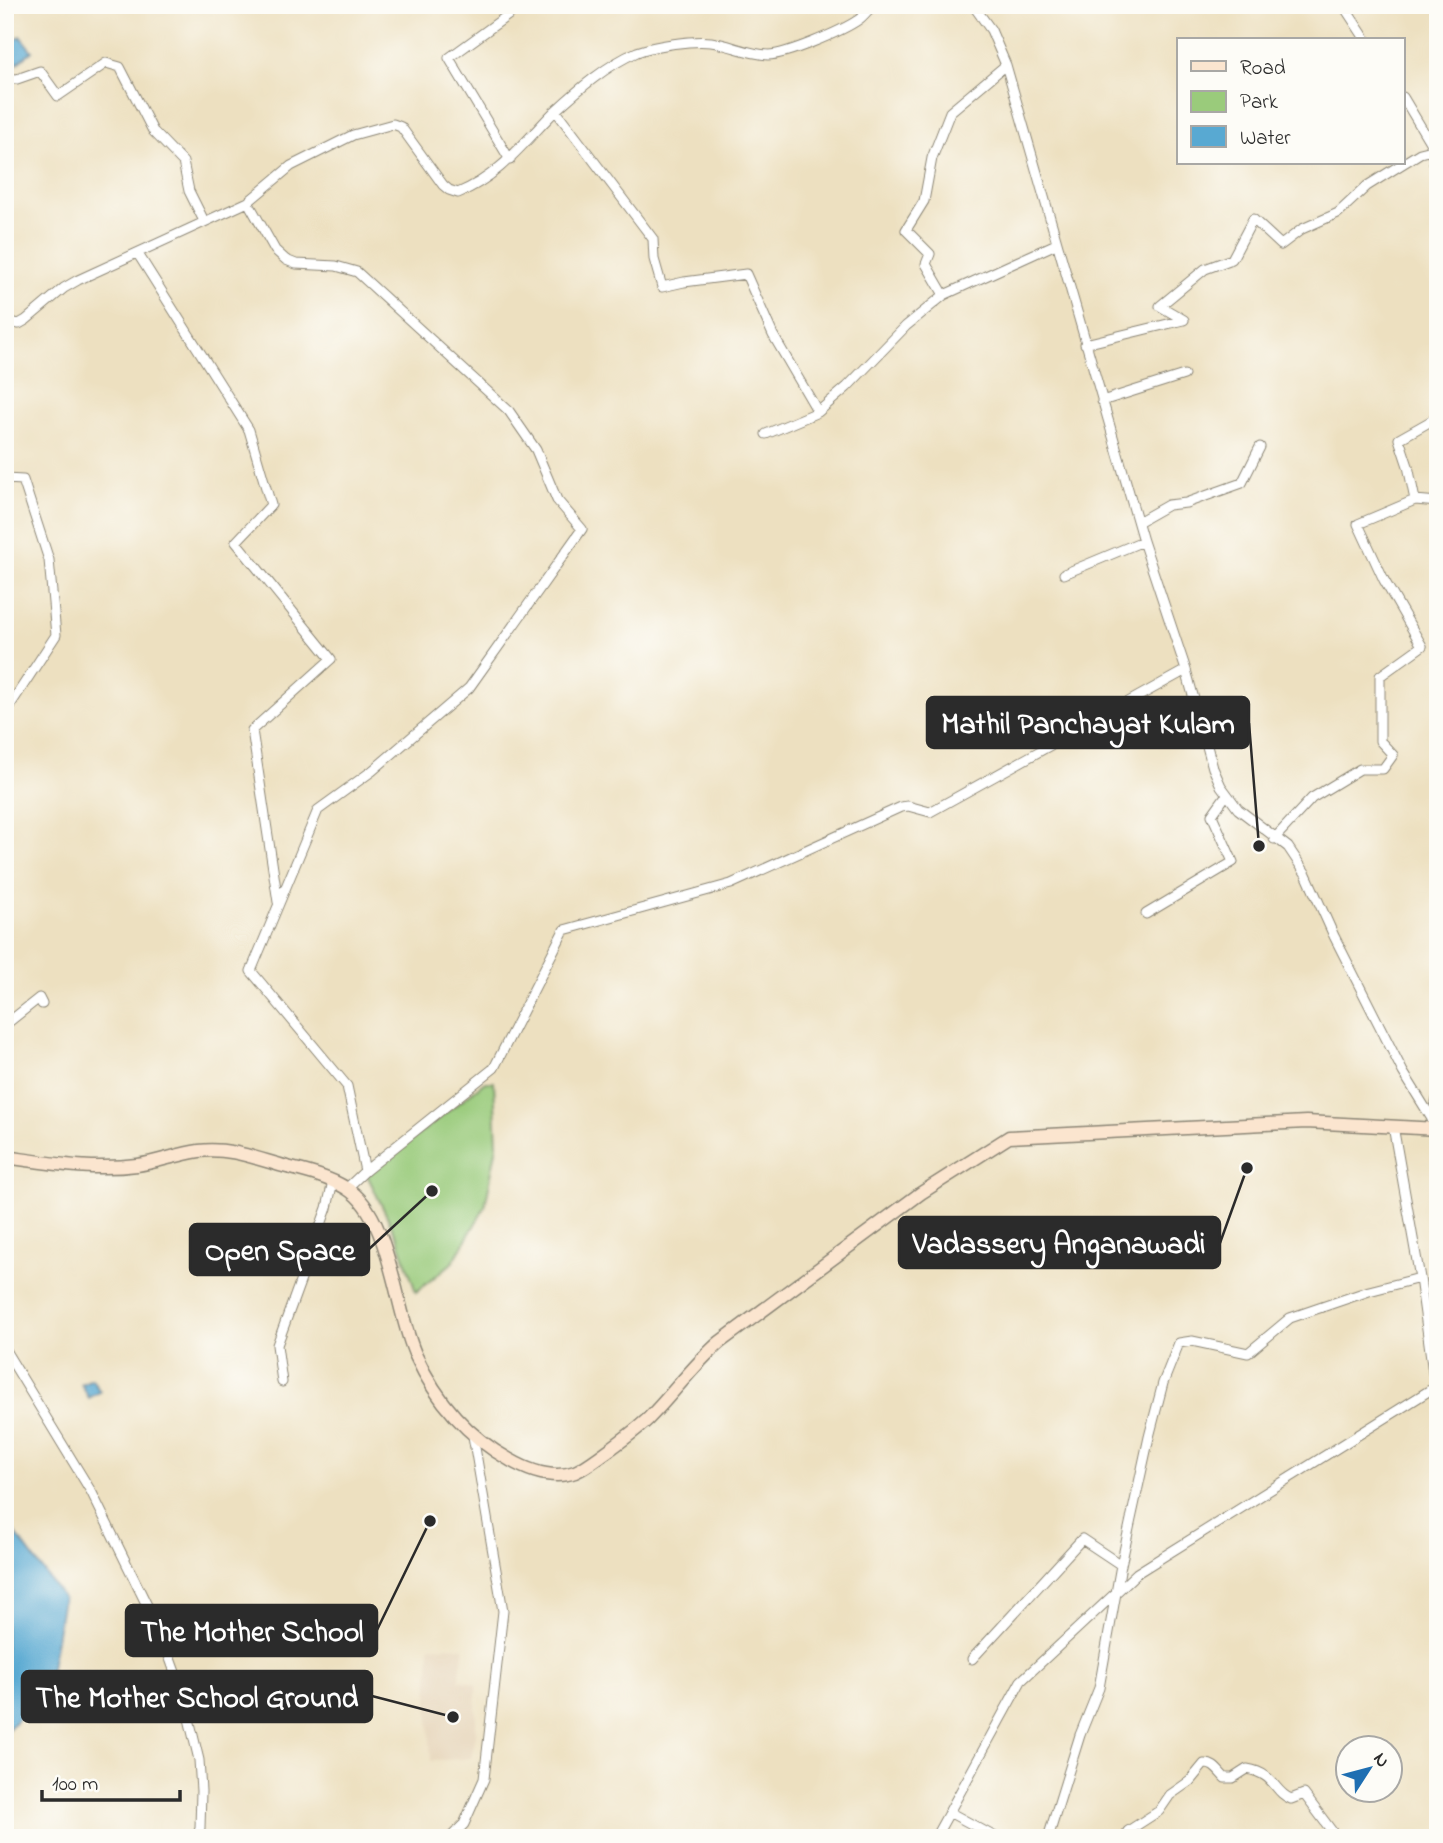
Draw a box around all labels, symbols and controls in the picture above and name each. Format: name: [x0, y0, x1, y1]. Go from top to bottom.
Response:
legend: [1177, 38, 1404, 164]
text: Road: [1240, 54, 1286, 84]
text: Park: [1240, 88, 1279, 118]
text: Water: [1240, 124, 1291, 154]
callout: Mathil Panchayat Kulam: [927, 697, 1249, 748]
text: Mathil Panchayat Kulam: [941, 704, 1235, 748]
callout: Vadassery Anganawadi: [899, 1217, 1220, 1268]
callout: Open Space: [190, 1224, 369, 1275]
text: Vadassery Anganawadi: [912, 1224, 1205, 1269]
text: Open Space: [205, 1231, 357, 1275]
callout: The Mother School: [126, 1605, 377, 1656]
text: The Mother School: [141, 1612, 363, 1656]
callout: The Mother School Ground: [22, 1671, 372, 1722]
text: The Mother School Ground: [36, 1678, 359, 1722]
north arrow: [1334, 1734, 1404, 1804]
text: N: [1366, 1747, 1396, 1774]
scale bar: [42, 1759, 180, 1803]
text: 100 m: [52, 1770, 98, 1800]

